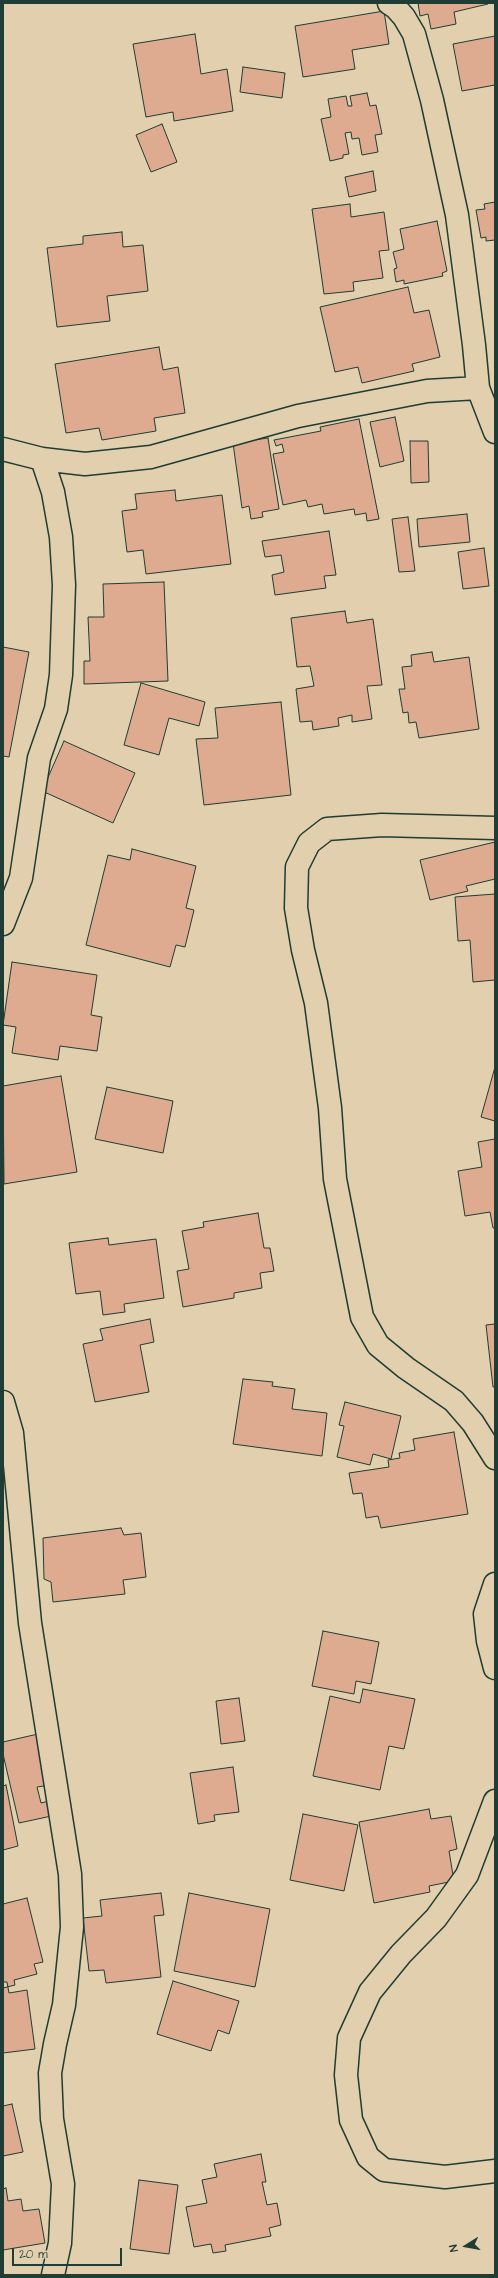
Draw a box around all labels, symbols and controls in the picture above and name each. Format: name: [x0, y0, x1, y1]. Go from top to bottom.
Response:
north arrow: [446, 2226, 486, 2266]
scale bar: [14, 2240, 124, 2266]
text: N: [446, 2244, 462, 2253]
text: 20 m: [19, 2246, 48, 2263]

